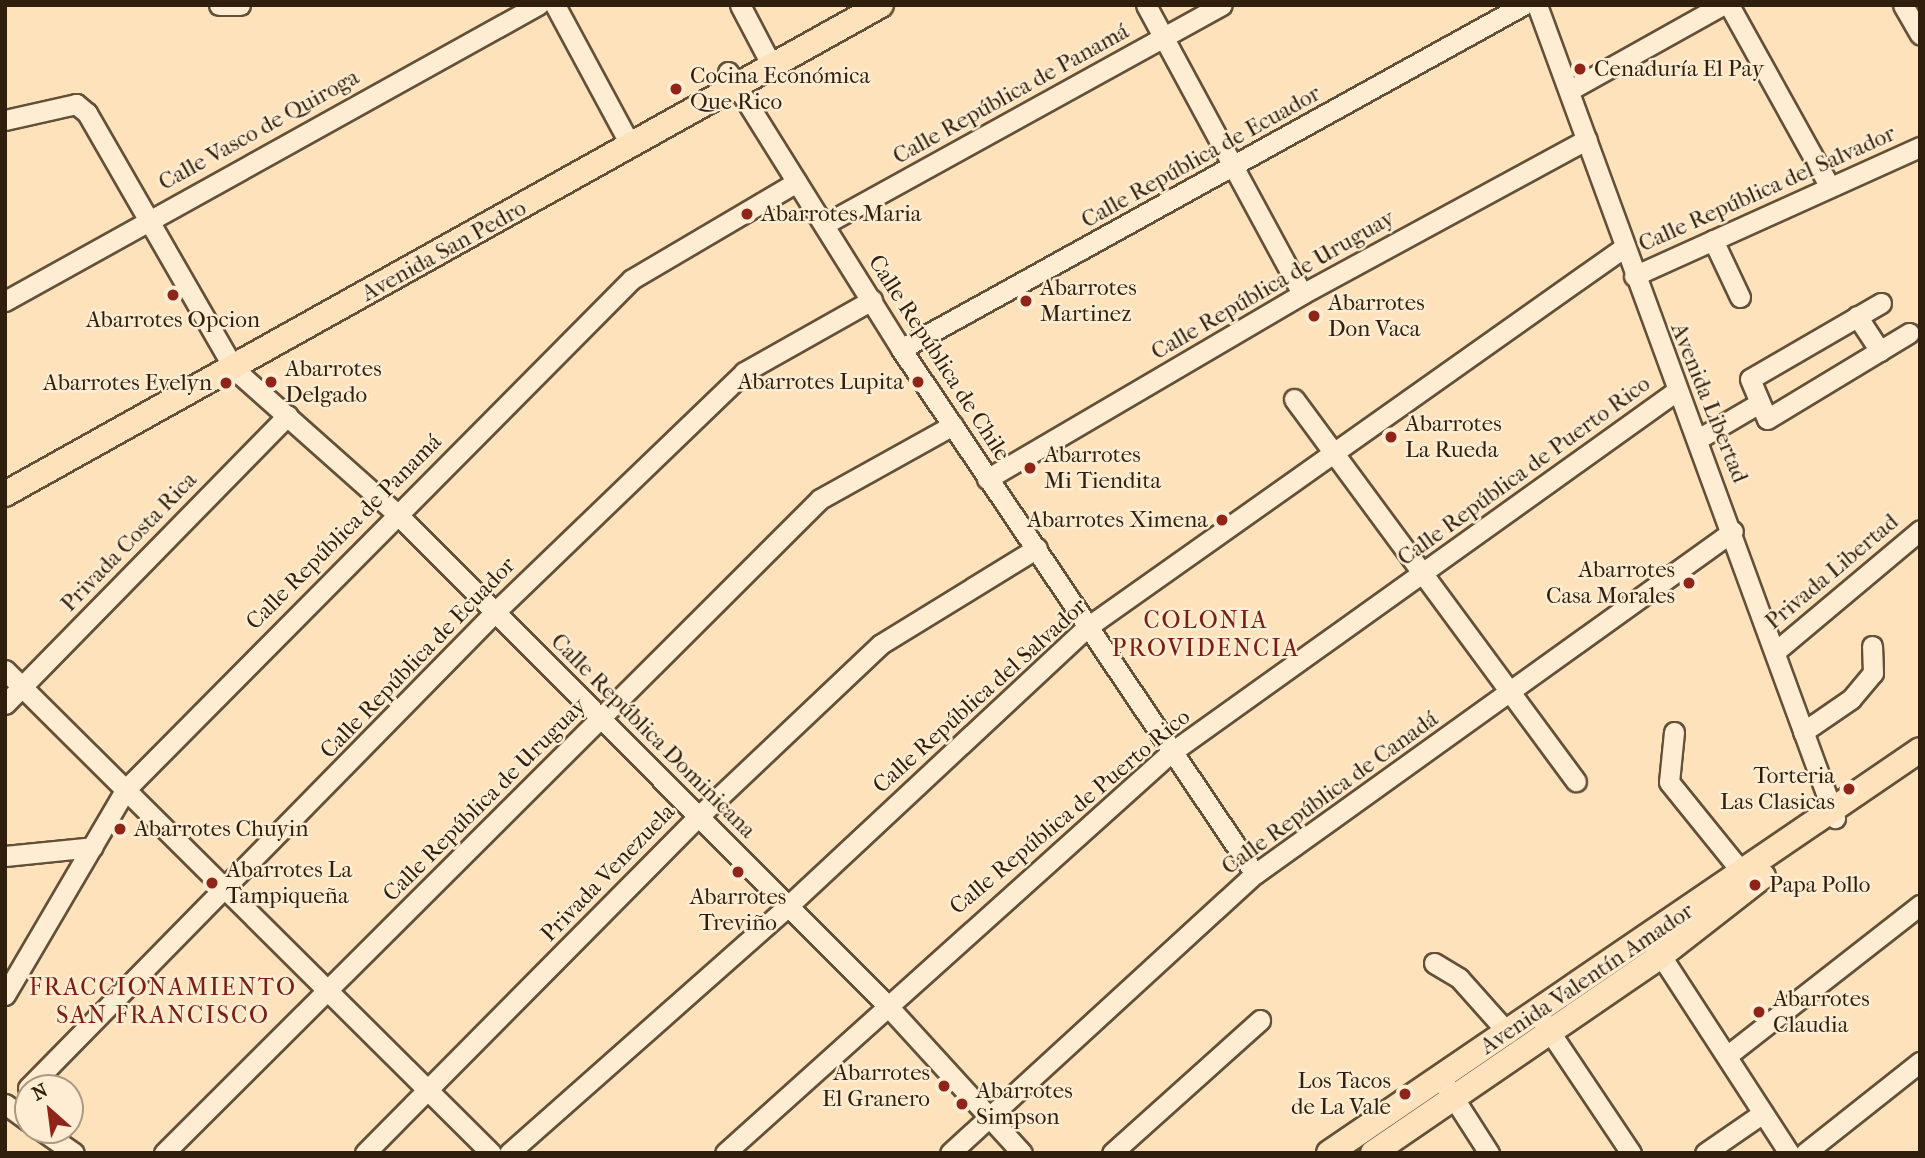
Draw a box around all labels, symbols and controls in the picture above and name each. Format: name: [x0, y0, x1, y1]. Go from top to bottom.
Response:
street label: Calle República de Panamá: [888, 18, 1134, 170]
place label: Cenaduría El Pay: [1594, 55, 1764, 83]
marker: Cenaduría El Pay: [1572, 61, 1588, 77]
place label: Cocina Económica Que Rico: [690, 62, 870, 116]
street label: Calle Vasco de Quiroga: [154, 63, 364, 197]
street label: Calle República de Ecuador: [1077, 80, 1325, 234]
marker: Cocina Económica Que Rico: [668, 81, 684, 97]
street label: Calle República del Salvador: [1634, 120, 1900, 258]
street label: Avenida San Pedro: [357, 194, 531, 308]
place label: Abarrotes Maria: [761, 200, 921, 228]
street label: Calle República de Uruguay: [1146, 204, 1400, 366]
marker: Abarrotes Maria: [739, 206, 755, 222]
street label: Calle República de Chile: [862, 250, 1016, 466]
place label: Abarrotes Martinez: [1040, 274, 1137, 328]
marker: Abarrotes Opcion: [165, 287, 181, 303]
place label: Abarrotes Don Vaca: [1328, 289, 1425, 343]
marker: Abarrotes Martinez: [1018, 293, 1034, 309]
place label: Abarrotes Opcion: [86, 306, 260, 334]
marker: Abarrotes Don Vaca: [1306, 308, 1322, 324]
street label: Avenida Libertad: [1664, 319, 1754, 487]
place label: Abarrotes Delgado: [285, 355, 382, 409]
place label: Abarrotes Lupita: [738, 368, 904, 396]
place label: Abarrotes Evelyn: [43, 369, 212, 397]
street label: Calle República de Puerto Rico: [1392, 370, 1656, 572]
marker: Abarrotes Delgado: [263, 374, 279, 390]
marker: Abarrotes Lupita: [910, 374, 926, 390]
marker: Abarrotes Evelyn: [218, 375, 234, 391]
place label: Abarrotes La Rueda: [1405, 410, 1502, 464]
street label: Calle República de Panamá: [240, 428, 448, 636]
marker: Abarrotes La Rueda: [1383, 429, 1399, 445]
place label: Abarrotes Mi Tiendita: [1044, 441, 1161, 495]
marker: Abarrotes Mi Tiendita: [1022, 460, 1038, 476]
street label: Privada Costa Rica: [55, 466, 203, 618]
place label: Abarrotes Ximena: [1027, 506, 1208, 534]
street label: Privada Libertad: [1760, 508, 1904, 636]
marker: Abarrotes Ximena: [1214, 512, 1230, 528]
street label: Calle República de Ecuador: [315, 552, 521, 764]
place label: Abarrotes Casa Morales: [1546, 556, 1675, 610]
marker: Abarrotes Casa Morales: [1681, 575, 1697, 591]
street label: Calle República del Salvador: [867, 593, 1093, 799]
district label: COLONIA PROVIDENCIA: [1113, 607, 1299, 663]
street label: Calle República Dominicana: [545, 628, 761, 844]
street label: Calle República de Uruguay: [378, 693, 592, 907]
street label: Calle República de Puerto Rico: [944, 703, 1196, 921]
street label: Calle República de Canadá: [1216, 705, 1444, 881]
place label: Torteria Las Clasicas: [1720, 762, 1835, 816]
marker: Torteria Las Clasicas: [1841, 781, 1857, 797]
street label: Privada Venezuela: [535, 798, 681, 948]
place label: Abarrotes Chuyin: [134, 815, 309, 843]
marker: Abarrotes Chuyin: [112, 821, 128, 837]
place label: Abarrotes La Tampiqueña: [226, 856, 352, 910]
marker: Abarrotes Treviño: [730, 864, 746, 880]
place label: Papa Pollo: [1769, 871, 1870, 899]
marker: Abarrotes La Tampiqueña: [204, 875, 220, 891]
marker: Papa Pollo: [1747, 877, 1763, 893]
place label: Abarrotes Treviño: [690, 883, 786, 937]
street label: Avenida Valentín Amador: [1475, 897, 1699, 1061]
district label: FRACCIONAMIENTO SAN FRANCISCO: [31, 974, 295, 1030]
place label: Abarrotes Claudia: [1773, 985, 1870, 1039]
marker: Abarrotes Claudia: [1751, 1004, 1767, 1020]
place label: Abarrotes El Granero: [822, 1059, 930, 1113]
place label: Los Tacos de La Vale: [1291, 1067, 1391, 1121]
north arrow: [14, 1074, 84, 1144]
place label: Abarrotes Simpson: [976, 1077, 1073, 1131]
marker: Abarrotes El Granero: [936, 1078, 952, 1094]
text: N: [29, 1079, 52, 1105]
marker: Los Tacos de La Vale: [1397, 1086, 1413, 1102]
marker: Abarrotes Simpson: [954, 1096, 970, 1112]

